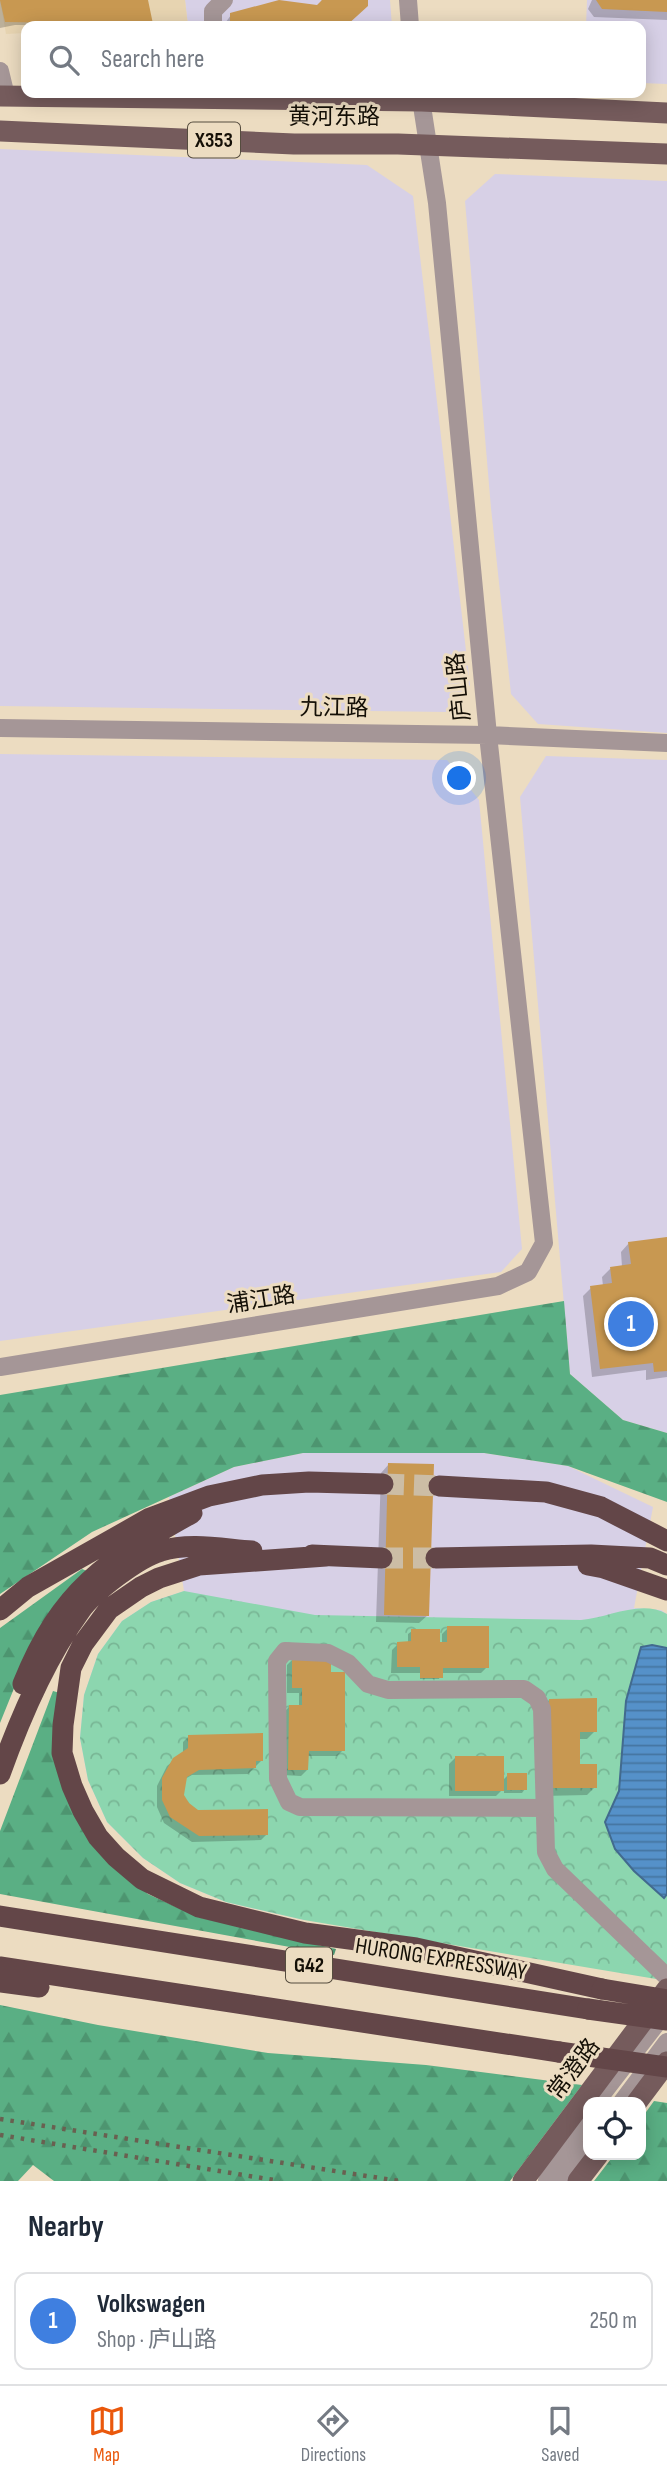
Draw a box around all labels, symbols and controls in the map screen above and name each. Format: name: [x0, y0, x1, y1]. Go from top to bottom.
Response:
search box: [21, 21, 646, 98]
icon: search: [45, 41, 83, 79]
text: Search here: [101, 44, 204, 75]
street label: 黄河东路: [288, 103, 380, 131]
road number: X353: [188, 122, 240, 158]
street label: 庐山路: [441, 651, 477, 723]
street label: 九江路: [299, 693, 369, 723]
your location: [442, 761, 476, 795]
street label: 浦江路: [225, 1281, 297, 1319]
pin: 1: [608, 1298, 654, 1350]
street label: HURONG EXPRESSWAY: [353, 1932, 529, 1986]
road number: G42: [286, 1948, 332, 1982]
street label: 常澄路: [542, 2033, 606, 2105]
map controls: [583, 2097, 646, 2160]
button: locate: [583, 2097, 646, 2160]
text: Nearby: [28, 2209, 104, 2245]
text: Volkswagen: [97, 2289, 205, 2320]
text: 1: [48, 2307, 58, 2335]
text: 250 m: [590, 2307, 637, 2335]
text: Shop · 庐山路: [97, 2326, 217, 2354]
tab: Map: [88, 2402, 126, 2467]
tab: Directions: [301, 2402, 366, 2467]
tab: Saved: [541, 2402, 579, 2467]

